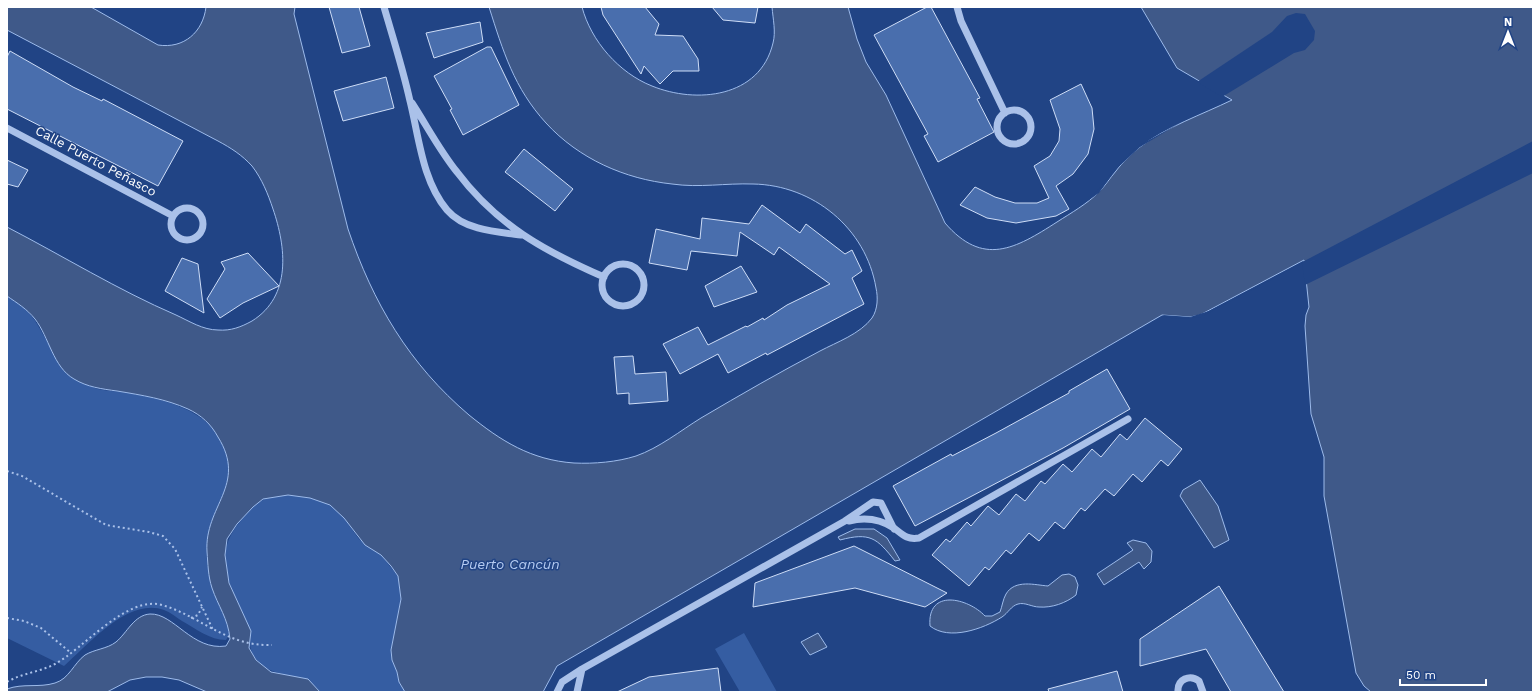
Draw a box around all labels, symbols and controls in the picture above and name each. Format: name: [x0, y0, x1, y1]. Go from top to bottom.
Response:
north arrow: [1488, 12, 1528, 52]
text: N: [1504, 16, 1512, 29]
street label: Calle Puerto Peñasco: [33, 123, 159, 199]
water label: Puerto Cancún: [460, 556, 560, 572]
scale bar: [1400, 661, 1486, 687]
text: 50 m: [1406, 668, 1436, 682]

